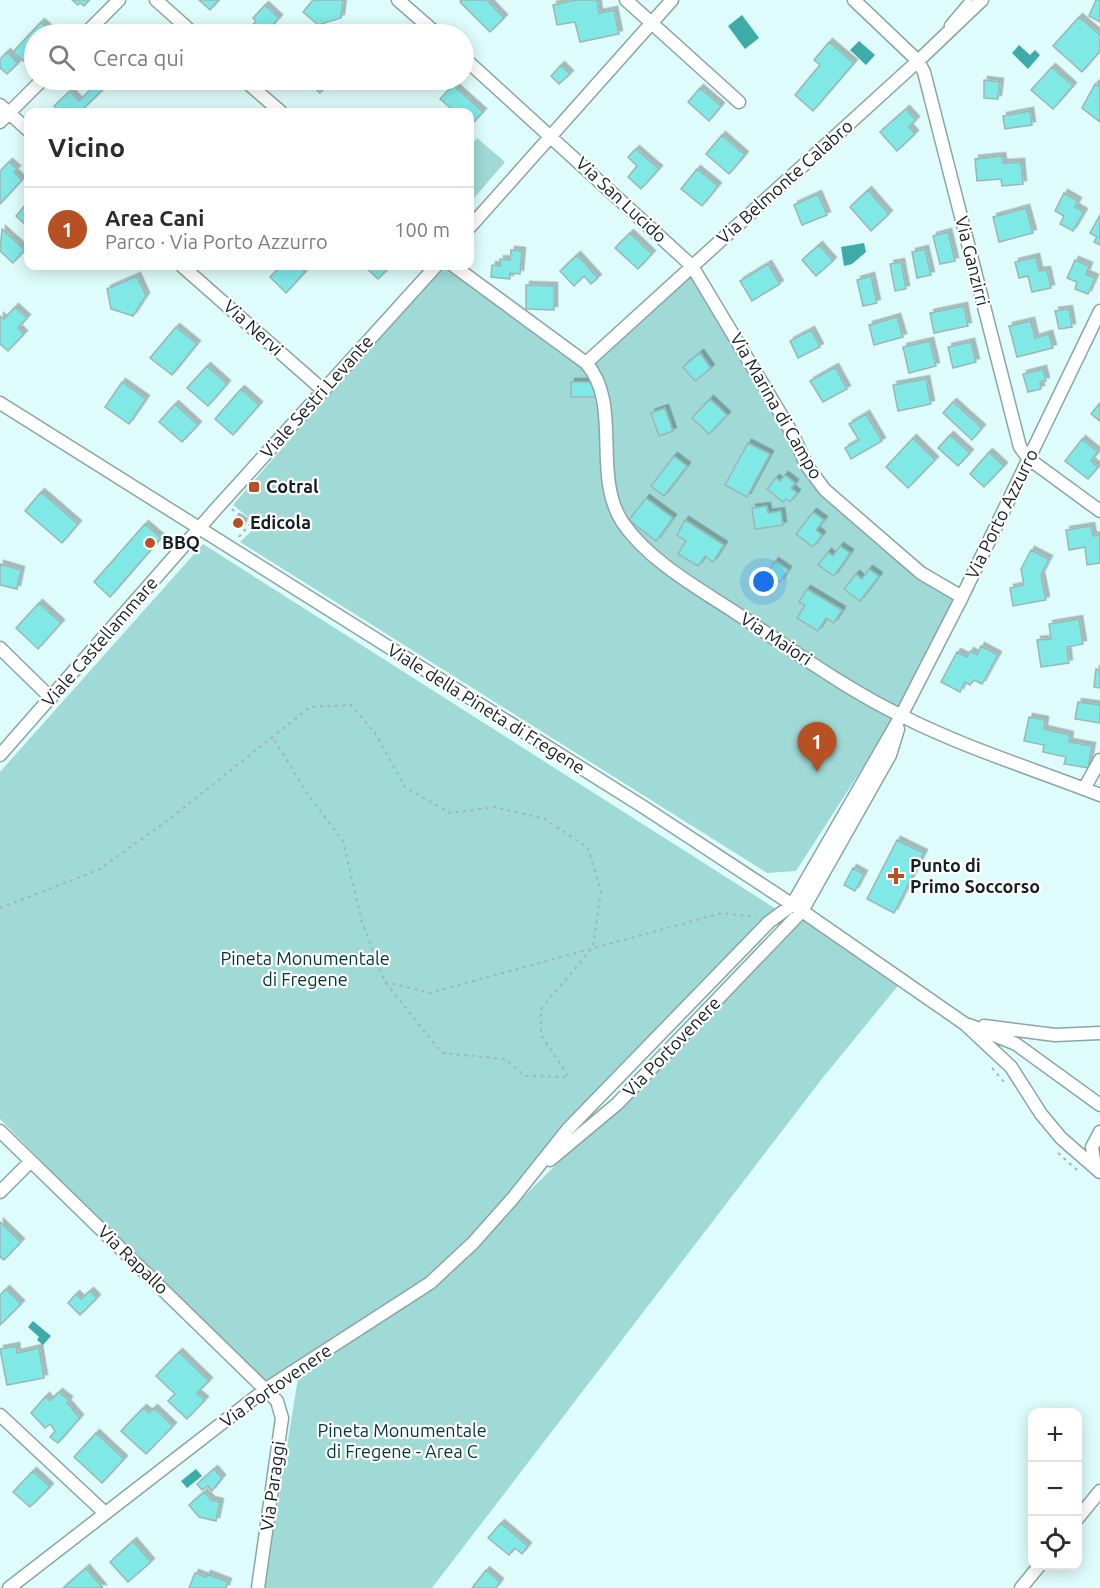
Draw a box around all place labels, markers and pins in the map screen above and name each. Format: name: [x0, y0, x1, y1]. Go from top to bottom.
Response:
place label: Cotral: [266, 476, 319, 496]
marker: Cotral: [247, 480, 261, 494]
place label: Edicola: [250, 512, 311, 532]
marker: Edicola: [231, 516, 245, 530]
place label: BBQ: [162, 532, 200, 552]
marker: BBQ: [143, 536, 157, 550]
pin: 1: [798, 722, 836, 772]
place label: Punto di Primo Soccorso: [910, 855, 1040, 896]
marker: Punto di Primo Soccorso: [887, 867, 905, 885]

